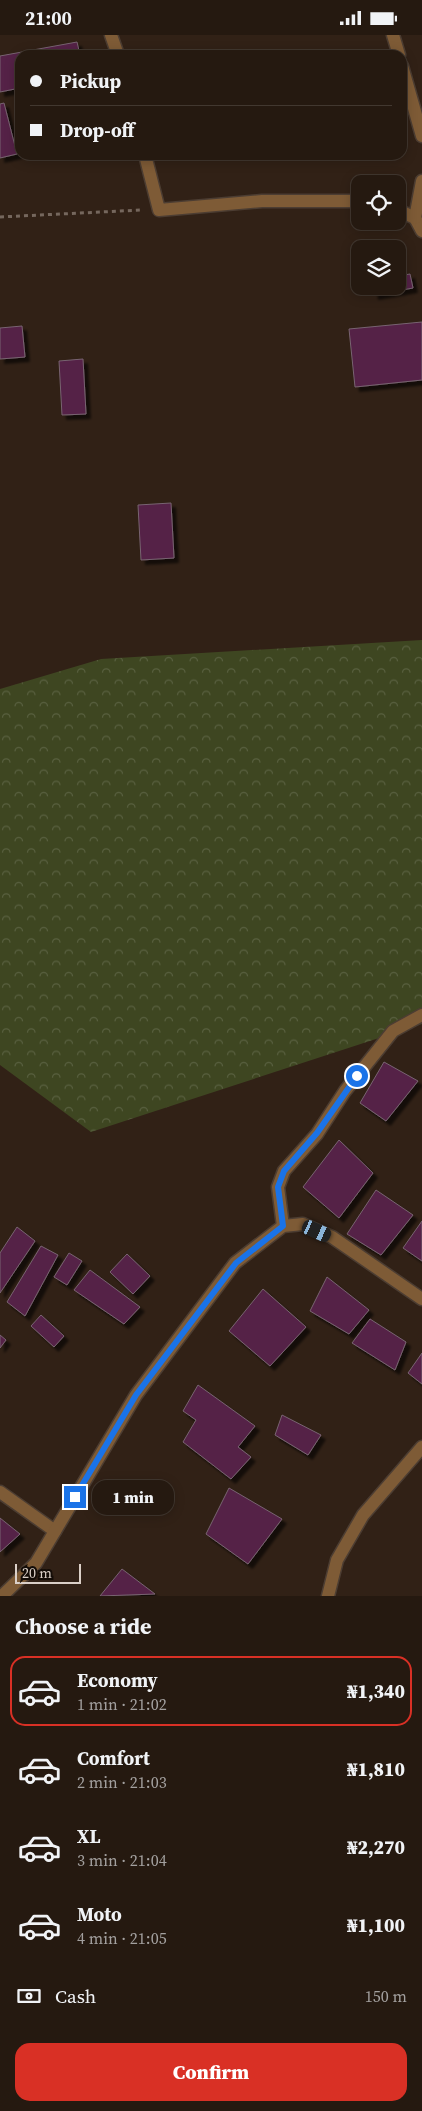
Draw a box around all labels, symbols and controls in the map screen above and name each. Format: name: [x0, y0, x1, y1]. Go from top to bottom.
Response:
text: 21:00: [25, 5, 72, 31]
text: Pickup: [60, 68, 121, 94]
text: Drop-off: [60, 117, 134, 143]
map controls: [351, 175, 406, 295]
button: locate: [351, 175, 406, 230]
button: layers: [351, 240, 406, 295]
route start: [346, 1065, 368, 1087]
car: [300, 1218, 333, 1244]
callout: 1 min: [92, 1479, 175, 1515]
route end: [64, 1486, 86, 1508]
text: 1 min: [112, 1486, 154, 1508]
scale bar: [15, 1561, 81, 1584]
text: 20 m: [22, 1563, 52, 1583]
text: Choose a ride: [15, 1611, 152, 1641]
text: Economy: [77, 1667, 158, 1693]
icon: car: [17, 1669, 62, 1714]
text: ₦1,340: [347, 1678, 405, 1704]
text: 1 min · 21:02: [77, 1693, 167, 1715]
text: Comfort: [77, 1745, 150, 1771]
icon: car: [17, 1747, 62, 1792]
text: ₦1,810: [347, 1756, 405, 1782]
text: 2 min · 21:03: [77, 1771, 167, 1793]
text: XL: [77, 1823, 100, 1849]
icon: car: [17, 1825, 62, 1870]
text: ₦2,270: [347, 1834, 405, 1860]
text: 3 min · 21:04: [77, 1849, 167, 1871]
text: Moto: [77, 1901, 122, 1927]
icon: car: [17, 1903, 62, 1948]
text: ₦1,100: [347, 1912, 405, 1938]
text: 4 min · 21:05: [77, 1927, 167, 1949]
icon: cash: [15, 1982, 43, 2010]
text: Cash: [55, 1983, 96, 2009]
text: 150 m: [365, 1985, 407, 2007]
button: Confirm: [15, 2043, 407, 2101]

